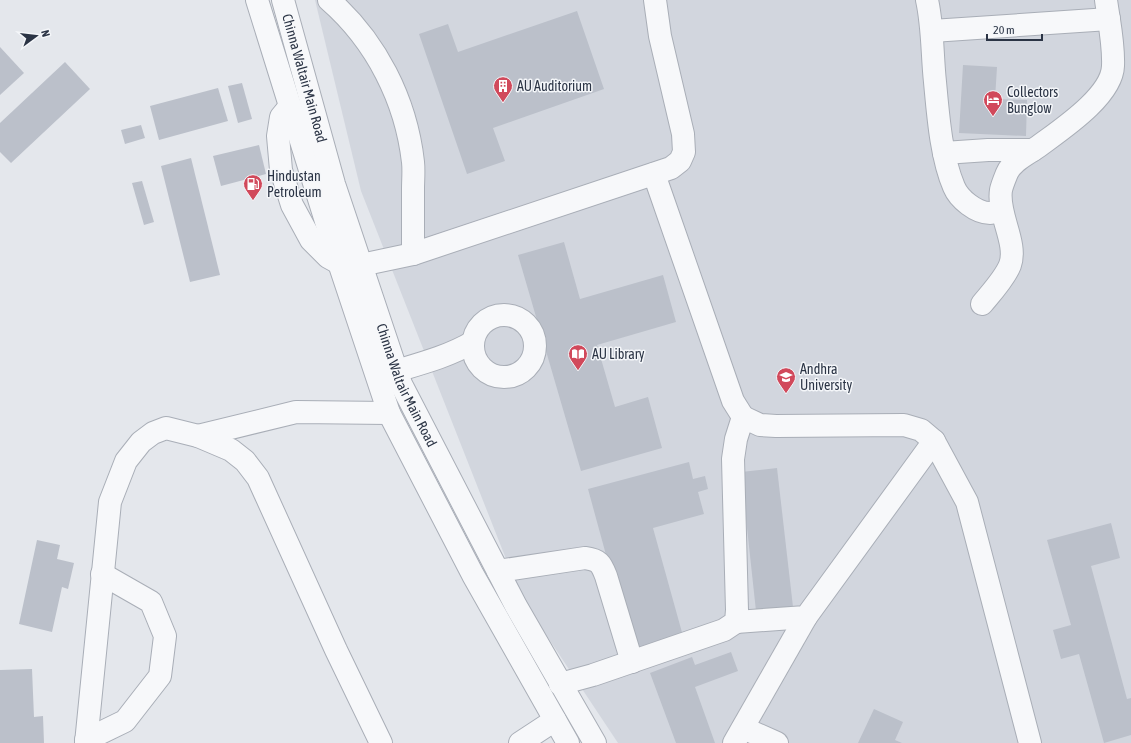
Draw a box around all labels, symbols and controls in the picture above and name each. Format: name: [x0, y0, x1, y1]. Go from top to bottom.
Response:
street label: Chinna Waltair Main Road: [279, 12, 330, 144]
north arrow: [16, 16, 56, 56]
scale bar: [987, 16, 1042, 42]
text: 20 m: [993, 23, 1015, 37]
text: N: [39, 29, 52, 38]
building icon: AU Auditorium: [492, 75, 514, 103]
place label: AU Auditorium: [517, 78, 592, 94]
place label: Collectors Bunglow: [1007, 84, 1058, 116]
hotel icon: Collectors Bunglow: [982, 89, 1004, 117]
place label: Hindustan Petroleum: [267, 168, 322, 200]
fuel station icon: Hindustan Petroleum: [242, 173, 264, 201]
street label: Chinna Waltair Main Road: [373, 321, 440, 449]
library icon: AU Library: [567, 343, 589, 371]
place label: AU Library: [592, 346, 645, 362]
place label: Andhra University: [800, 361, 853, 393]
school or university icon: Andhra University: [775, 366, 797, 394]

